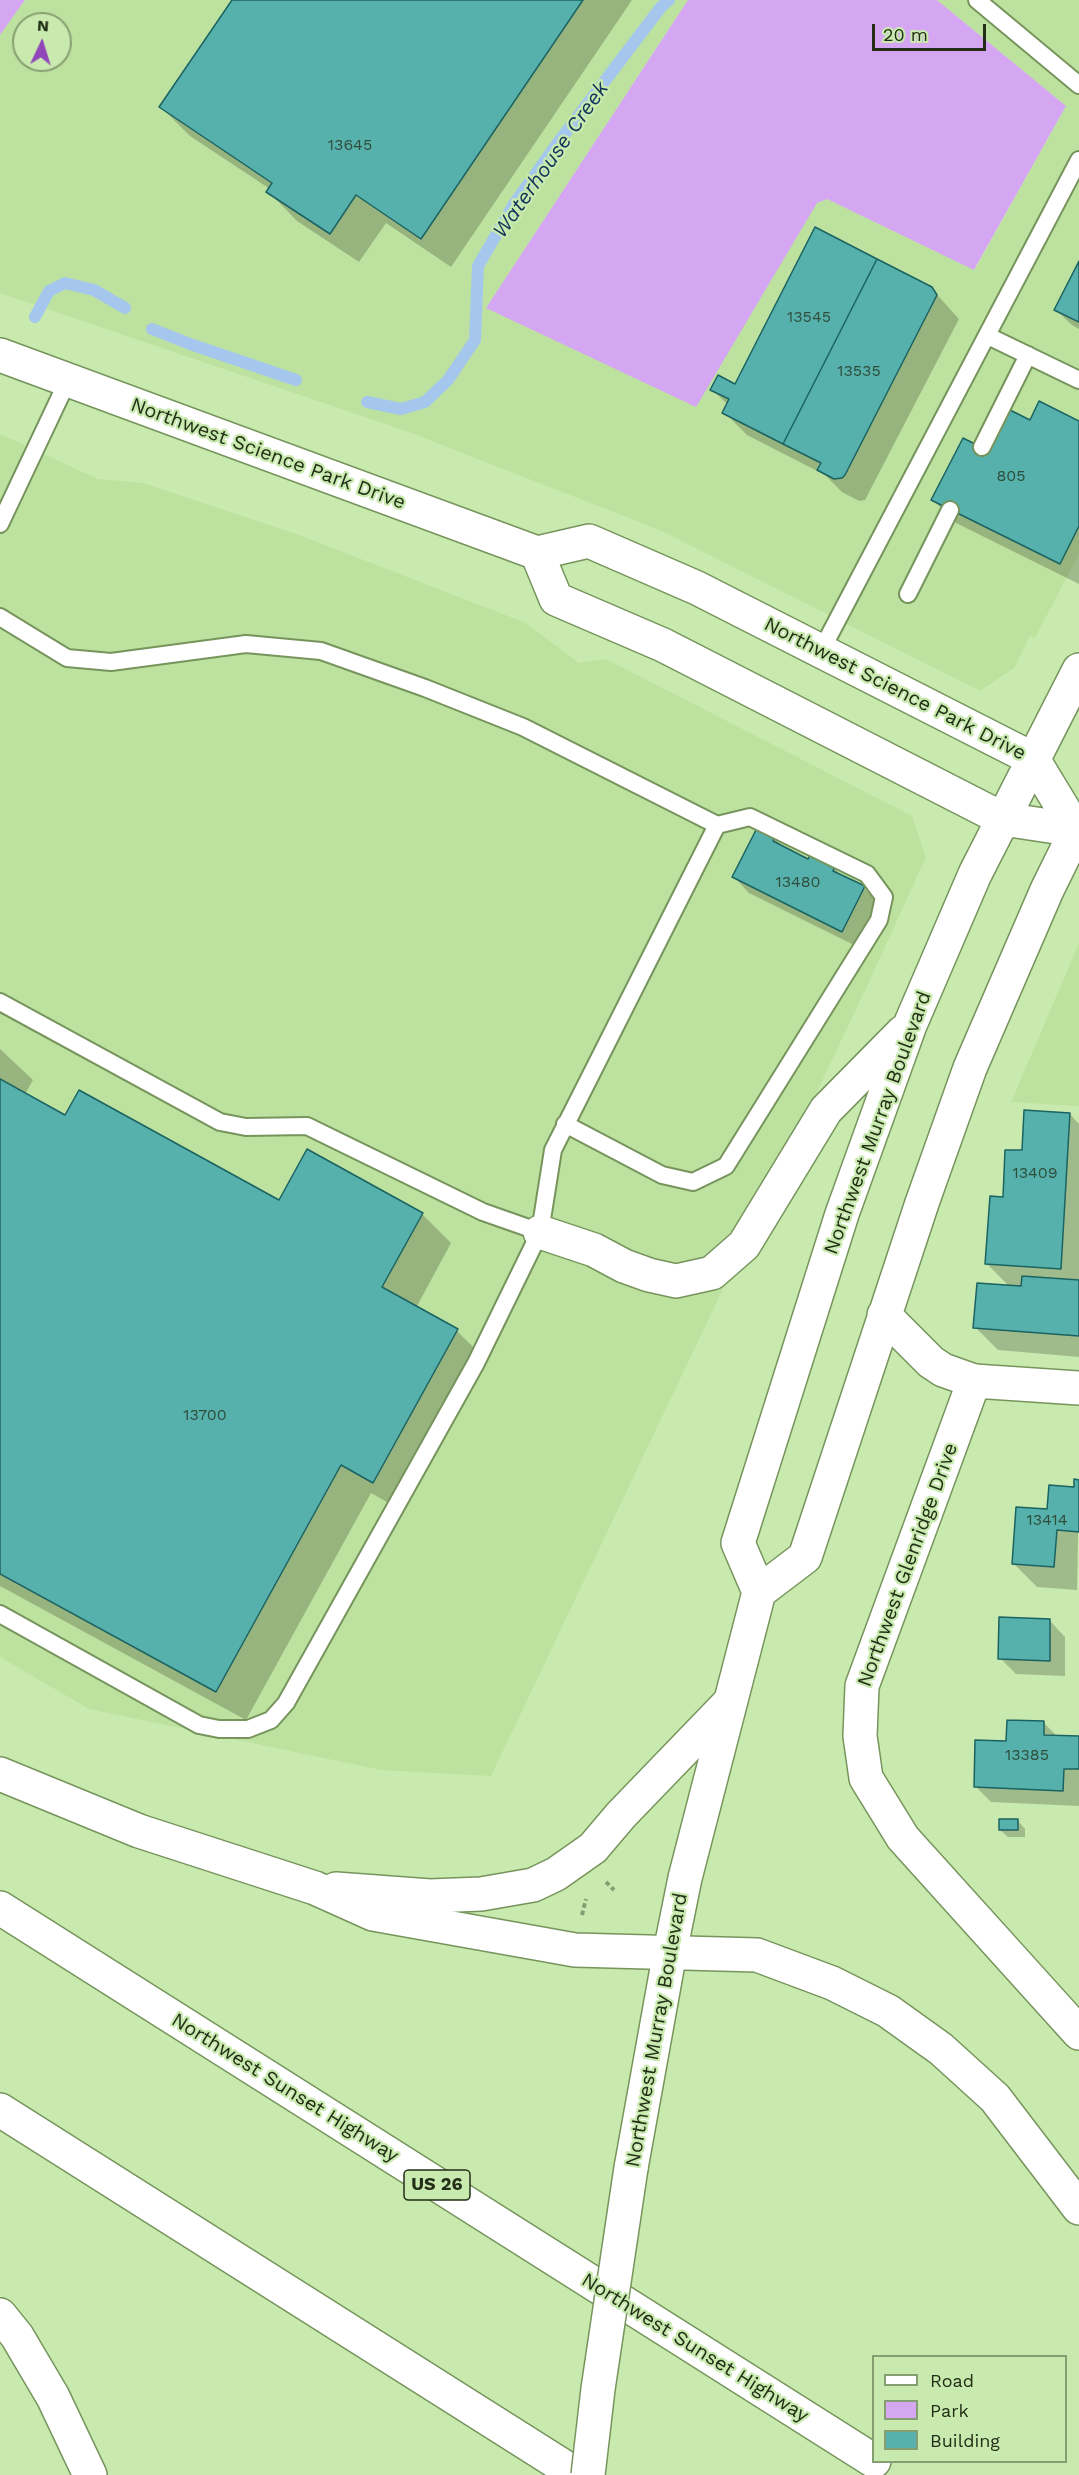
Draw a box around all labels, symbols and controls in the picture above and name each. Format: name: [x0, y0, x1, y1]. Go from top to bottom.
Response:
north arrow: [12, 12, 72, 72]
scale bar: [875, 12, 989, 50]
text: N: [37, 16, 50, 35]
text: 20 m: [883, 24, 928, 45]
water label: Waterhouse Creek: [488, 77, 614, 243]
house number: 13645: [328, 135, 372, 155]
house number: 13545: [787, 307, 831, 327]
house number: 13535: [837, 361, 881, 381]
street label: Northwest Science Park Drive: [127, 393, 409, 515]
house number: 805: [996, 466, 1026, 486]
street label: Northwest Science Park Drive: [760, 612, 1030, 766]
house number: 13480: [775, 872, 821, 892]
street label: Northwest Murray Boulevard: [819, 988, 937, 1258]
house number: 13409: [1012, 1163, 1058, 1183]
house number: 13700: [183, 1405, 227, 1425]
street label: Northwest Glenridge Drive: [853, 1440, 963, 1690]
house number: 13414: [1026, 1510, 1068, 1530]
house number: 13385: [1005, 1745, 1049, 1765]
street label: Northwest Murray Boulevard: [621, 1891, 693, 2169]
street label: Northwest Sunset Highway: [167, 2008, 403, 2168]
road number: US 26: [404, 2170, 470, 2200]
street label: Northwest Sunset Highway: [577, 2268, 813, 2428]
legend: [872, 2355, 1067, 2463]
text: Road: [930, 2370, 974, 2391]
text: Park: [930, 2400, 969, 2421]
text: Building: [930, 2430, 1000, 2451]

